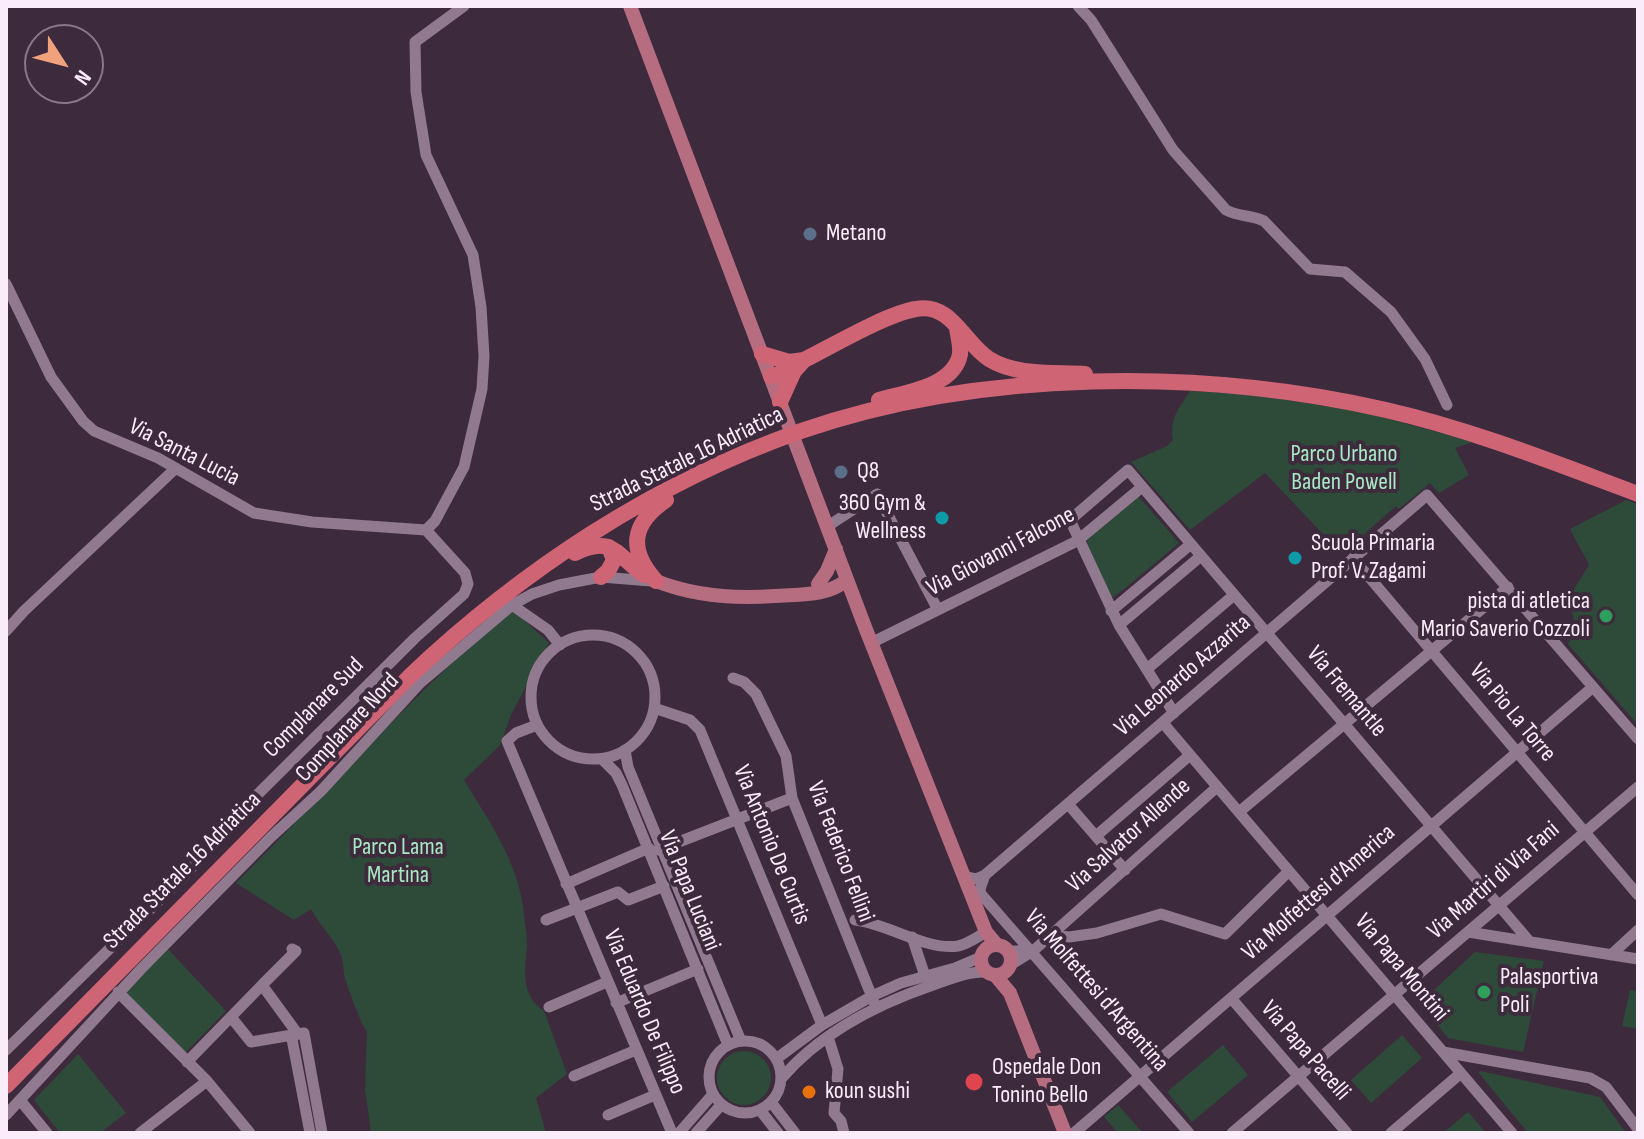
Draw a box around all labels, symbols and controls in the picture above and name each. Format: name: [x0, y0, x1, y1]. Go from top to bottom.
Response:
north arrow: [24, 24, 104, 104]
text: N: [68, 65, 97, 90]
place label: Metano: [826, 220, 887, 248]
marker: Metano: [801, 225, 819, 243]
street label: Strada Statale 16 Adriatica: [586, 401, 788, 519]
street label: Via Santa Lucia: [124, 413, 244, 493]
park label: Parco Urbano Baden Powell: [1290, 441, 1398, 497]
place label: Q8: [857, 458, 879, 486]
marker: Q8: [832, 463, 850, 481]
place label: 360 Gym & Wellness: [839, 490, 926, 546]
street label: Via Giovanni Falcone: [922, 501, 1080, 603]
marker: 360 Gym & Wellness: [933, 509, 951, 527]
place label: Scuola Primaria Prof. V. Zagami: [1311, 530, 1435, 586]
marker: Scuola Primaria Prof. V. Zagami: [1286, 549, 1304, 567]
place label: pista di atletica Mario Saverio Cozzoli: [1421, 588, 1590, 644]
marker: pista di atletica Mario Saverio Cozzoli: [1597, 607, 1615, 625]
street label: Via Leonardo Azzarita: [1109, 609, 1257, 743]
street label: Via Fremantle: [1300, 641, 1392, 743]
street label: Complanare Sud: [258, 652, 370, 764]
street label: Via Pio La Torre: [1462, 658, 1562, 768]
street label: Complanare Nord: [290, 667, 406, 789]
street label: Via Antonio De Curtis: [726, 761, 816, 929]
street label: Via Salvator Allende: [1061, 773, 1197, 899]
street label: Via Federico Fellini: [800, 778, 880, 926]
street label: Strada Statale 16 Adriatica: [98, 786, 268, 956]
street label: Via Martiri di Via Fani: [1422, 816, 1566, 946]
street label: Via Molfettesi d'America: [1237, 819, 1401, 967]
street label: Via Papa Luciani: [652, 827, 726, 955]
park label: Parco Lama Martina: [352, 834, 444, 890]
street label: Via Molfettesi d'Argentina: [1018, 904, 1174, 1078]
street label: Via Papa Montini: [1348, 908, 1454, 1028]
street label: Via Eduardo De Filippo: [596, 925, 692, 1099]
place label: Palasportiva Poli: [1500, 964, 1598, 1020]
marker: Palasportiva Poli: [1475, 983, 1493, 1001]
street label: Via Papa Pacelli: [1254, 995, 1356, 1107]
place label: Ospedale Don Tonino Bello: [992, 1054, 1101, 1110]
marker: Ospedale Don Tonino Bello: [963, 1071, 985, 1093]
place label: koun sushi: [825, 1078, 910, 1106]
marker: koun sushi: [800, 1083, 818, 1101]

